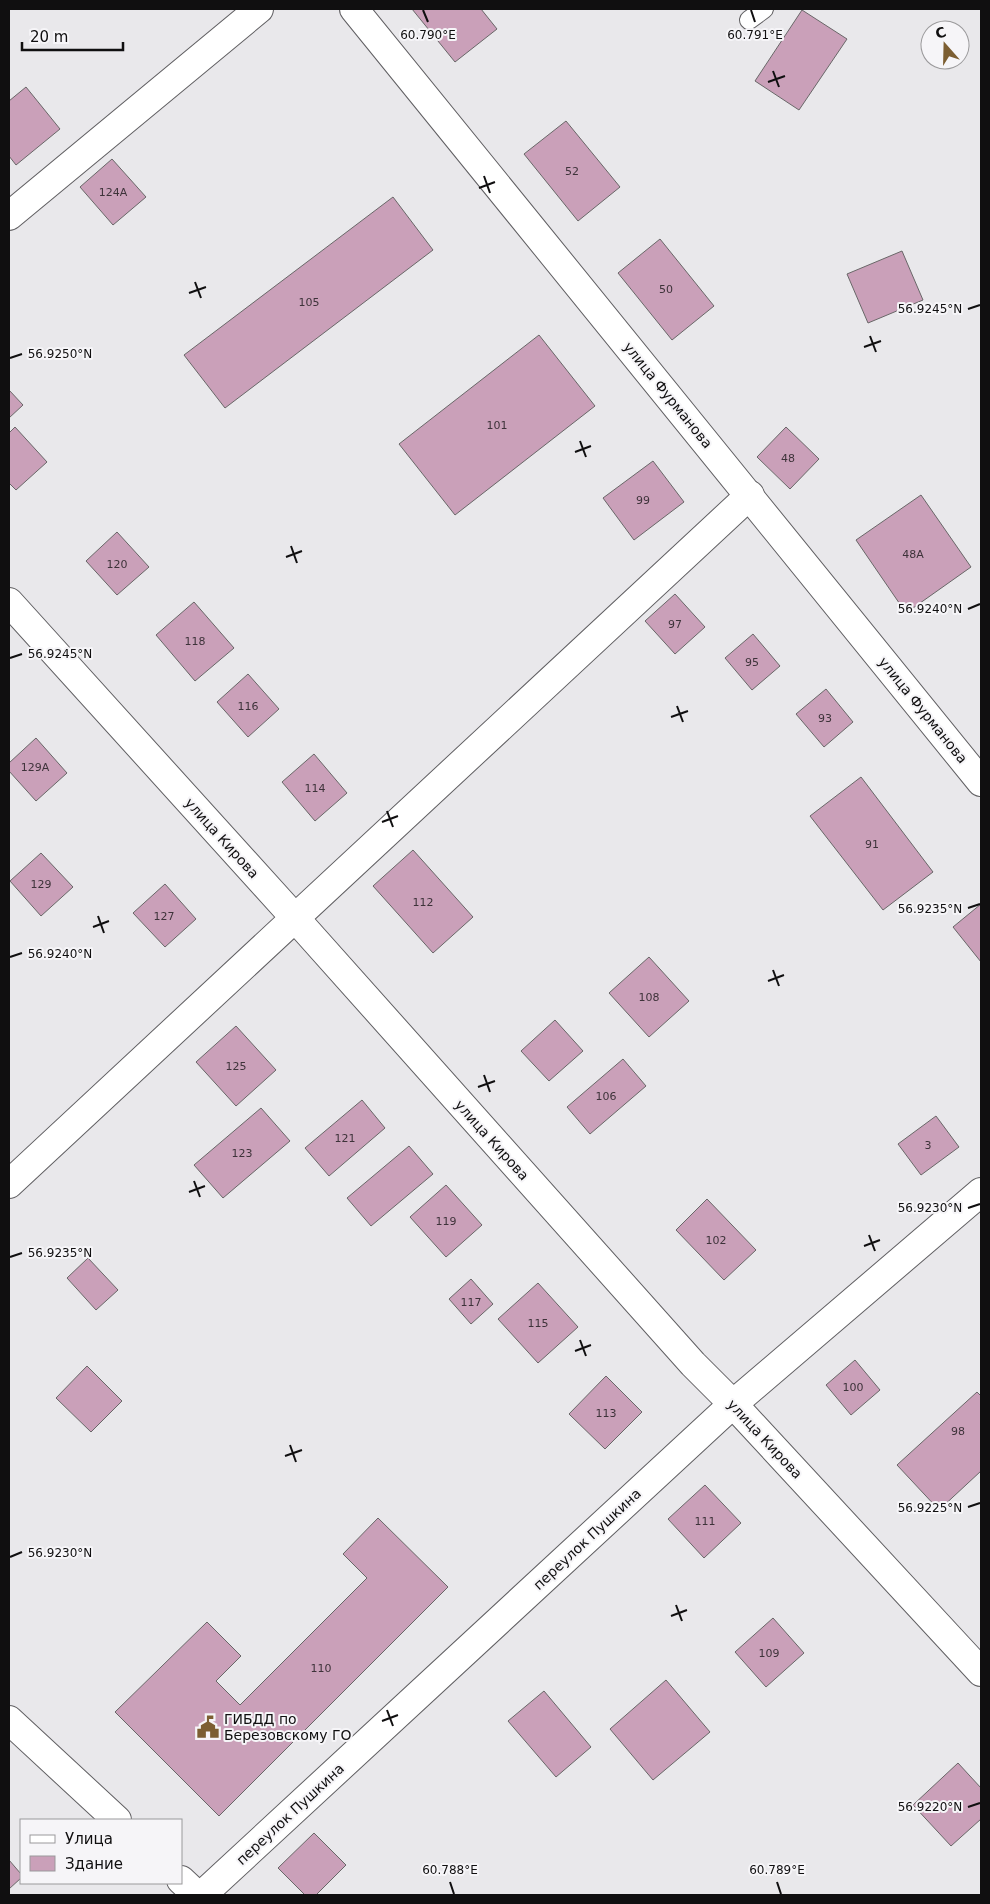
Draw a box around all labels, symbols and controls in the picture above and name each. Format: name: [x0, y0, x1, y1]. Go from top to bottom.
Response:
scale bar: [22, 20, 124, 52]
north arrow: [920, 20, 970, 70]
text: С: [933, 24, 948, 42]
text: 20 m: [30, 28, 68, 46]
text: 60.790°E: [400, 28, 456, 42]
text: 60.791°E: [727, 28, 783, 42]
house number: 52: [565, 165, 579, 178]
house number: 124А: [99, 186, 128, 199]
house number: 50: [659, 283, 673, 296]
house number: 105: [299, 296, 320, 309]
text: 56.9245°N: [898, 302, 962, 316]
street label: улица Фурманова: [620, 339, 716, 451]
text: 56.9250°N: [28, 347, 92, 361]
house number: 101: [487, 419, 508, 432]
house number: 48: [781, 452, 795, 465]
house number: 99: [636, 494, 650, 507]
house number: 48А: [902, 548, 924, 561]
house number: 120: [107, 558, 128, 571]
text: 56.9240°N: [898, 602, 962, 616]
house number: 97: [668, 618, 682, 631]
house number: 118: [185, 635, 206, 648]
text: 56.9245°N: [28, 647, 92, 661]
street label: улица Фурманова: [875, 654, 971, 766]
house number: 95: [745, 656, 759, 669]
house number: 116: [238, 700, 259, 713]
house number: 93: [818, 712, 832, 725]
house number: 129А: [21, 761, 50, 774]
house number: 114: [305, 782, 326, 795]
street label: улица Кирова: [182, 795, 262, 881]
house number: 91: [865, 838, 879, 851]
house number: 129: [31, 878, 52, 891]
house number: 112: [413, 896, 434, 909]
text: 56.9235°N: [898, 902, 962, 916]
house number: 127: [154, 910, 175, 923]
text: 56.9240°N: [28, 947, 92, 961]
house number: 108: [639, 991, 660, 1004]
house number: 125: [226, 1060, 247, 1073]
house number: 106: [596, 1090, 617, 1103]
street label: улица Кирова: [452, 1097, 532, 1183]
house number: 121: [335, 1132, 356, 1145]
house number: 3: [925, 1139, 932, 1152]
house number: 123: [232, 1147, 253, 1160]
text: 56.9230°N: [898, 1201, 962, 1215]
house number: 119: [436, 1215, 457, 1228]
house number: 102: [706, 1234, 727, 1247]
text: 56.9235°N: [28, 1246, 92, 1260]
house number: 117: [461, 1296, 482, 1309]
house number: 115: [528, 1317, 549, 1330]
house number: 100: [843, 1381, 864, 1394]
street label: улица Кирова: [724, 1396, 806, 1482]
house number: 113: [596, 1407, 617, 1420]
house number: 98: [951, 1425, 965, 1438]
street label: переулок Пушкина: [530, 1485, 644, 1593]
text: 56.9225°N: [898, 1501, 962, 1515]
house number: 111: [695, 1515, 716, 1528]
text: 56.9230°N: [28, 1546, 92, 1560]
house number: 109: [759, 1647, 780, 1660]
house number: 110: [311, 1662, 332, 1675]
place label: ГИБДД по Березовскому ГО: [224, 1711, 352, 1743]
public building icon: ГИБДД по Березовскому ГО: [195, 1714, 221, 1740]
street label: переулок Пушкина: [233, 1760, 347, 1868]
text: 56.9220°N: [898, 1800, 962, 1814]
legend: [20, 1819, 182, 1884]
text: Улица: [65, 1830, 113, 1848]
text: Здание: [65, 1855, 123, 1873]
text: 60.788°E: [422, 1863, 478, 1877]
text: 60.789°E: [749, 1863, 805, 1877]

